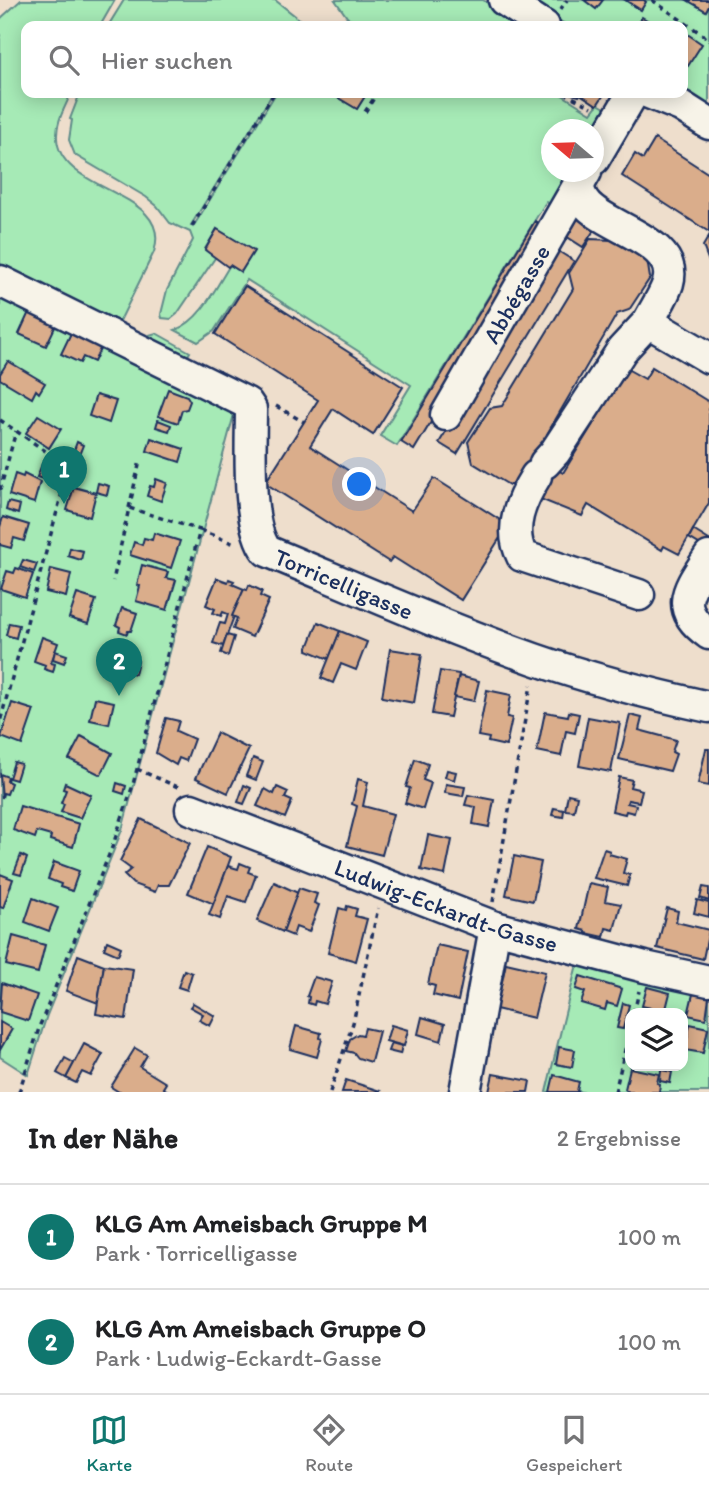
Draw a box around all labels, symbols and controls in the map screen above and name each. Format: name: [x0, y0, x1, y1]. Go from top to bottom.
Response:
search box: [21, 21, 688, 98]
icon: search: [45, 41, 83, 79]
text: Hier suchen: [101, 44, 233, 76]
north arrow: [541, 119, 604, 182]
street label: Abbégasse: [476, 239, 556, 348]
pin: 1: [41, 446, 87, 504]
your location: [342, 467, 376, 501]
street label: Torricelligasse: [270, 541, 418, 625]
pin: 2: [96, 638, 142, 696]
street label: Ludwig-Eckardt-Gasse: [330, 852, 561, 958]
map controls: [625, 1008, 688, 1071]
button: layers: [625, 1008, 688, 1071]
text: In der Nähe: [28, 1119, 178, 1156]
text: 2 Ergebnisse: [557, 1124, 681, 1152]
text: KLG Am Ameisbach Gruppe M: [95, 1207, 428, 1239]
text: 1: [46, 1223, 56, 1251]
text: 100 m: [617, 1223, 681, 1251]
text: Park · Torricelligasse: [95, 1239, 298, 1267]
text: KLG Am Ameisbach Gruppe O: [95, 1312, 426, 1344]
text: 2: [45, 1328, 57, 1356]
text: 100 m: [617, 1328, 681, 1356]
text: Park · Ludwig-Eckardt-Gasse: [95, 1344, 382, 1372]
tab: Karte: [87, 1411, 132, 1476]
tab: Route: [305, 1411, 353, 1476]
tab: Gespeichert: [526, 1411, 622, 1476]

